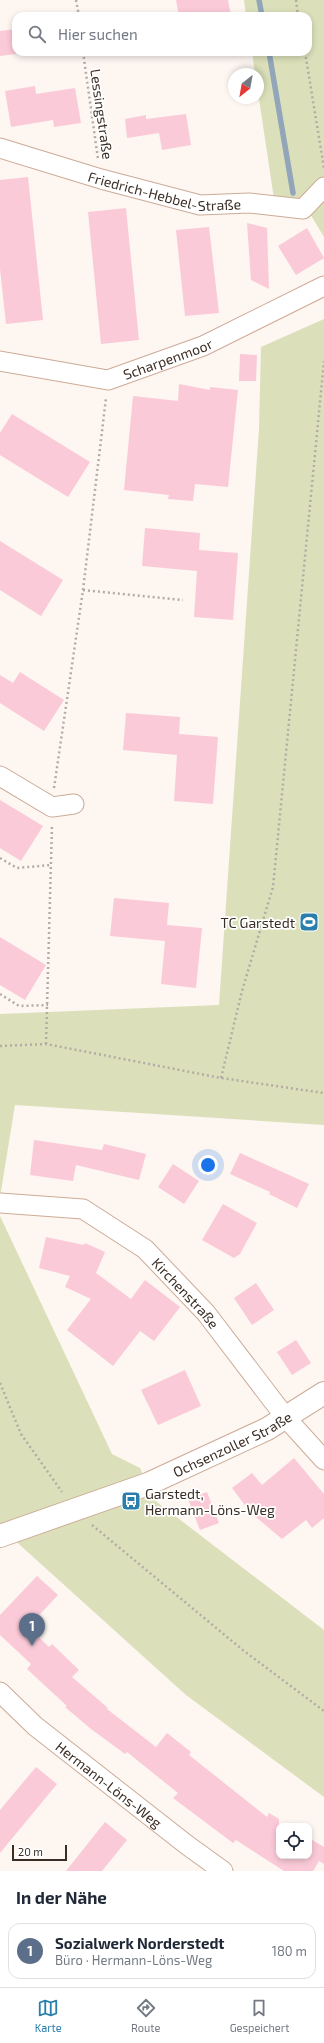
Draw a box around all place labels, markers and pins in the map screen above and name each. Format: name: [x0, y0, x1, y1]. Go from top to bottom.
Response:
sports icon: TC Garstedt: [298, 911, 320, 933]
place label: TC Garstedt: [221, 914, 295, 931]
place label: Garstedt, Hermann-Löns-Weg: [145, 1485, 275, 1518]
bus stop icon: Garstedt, Hermann-Löns-Weg: [120, 1490, 142, 1512]
pin: 1: [19, 1613, 45, 1646]

